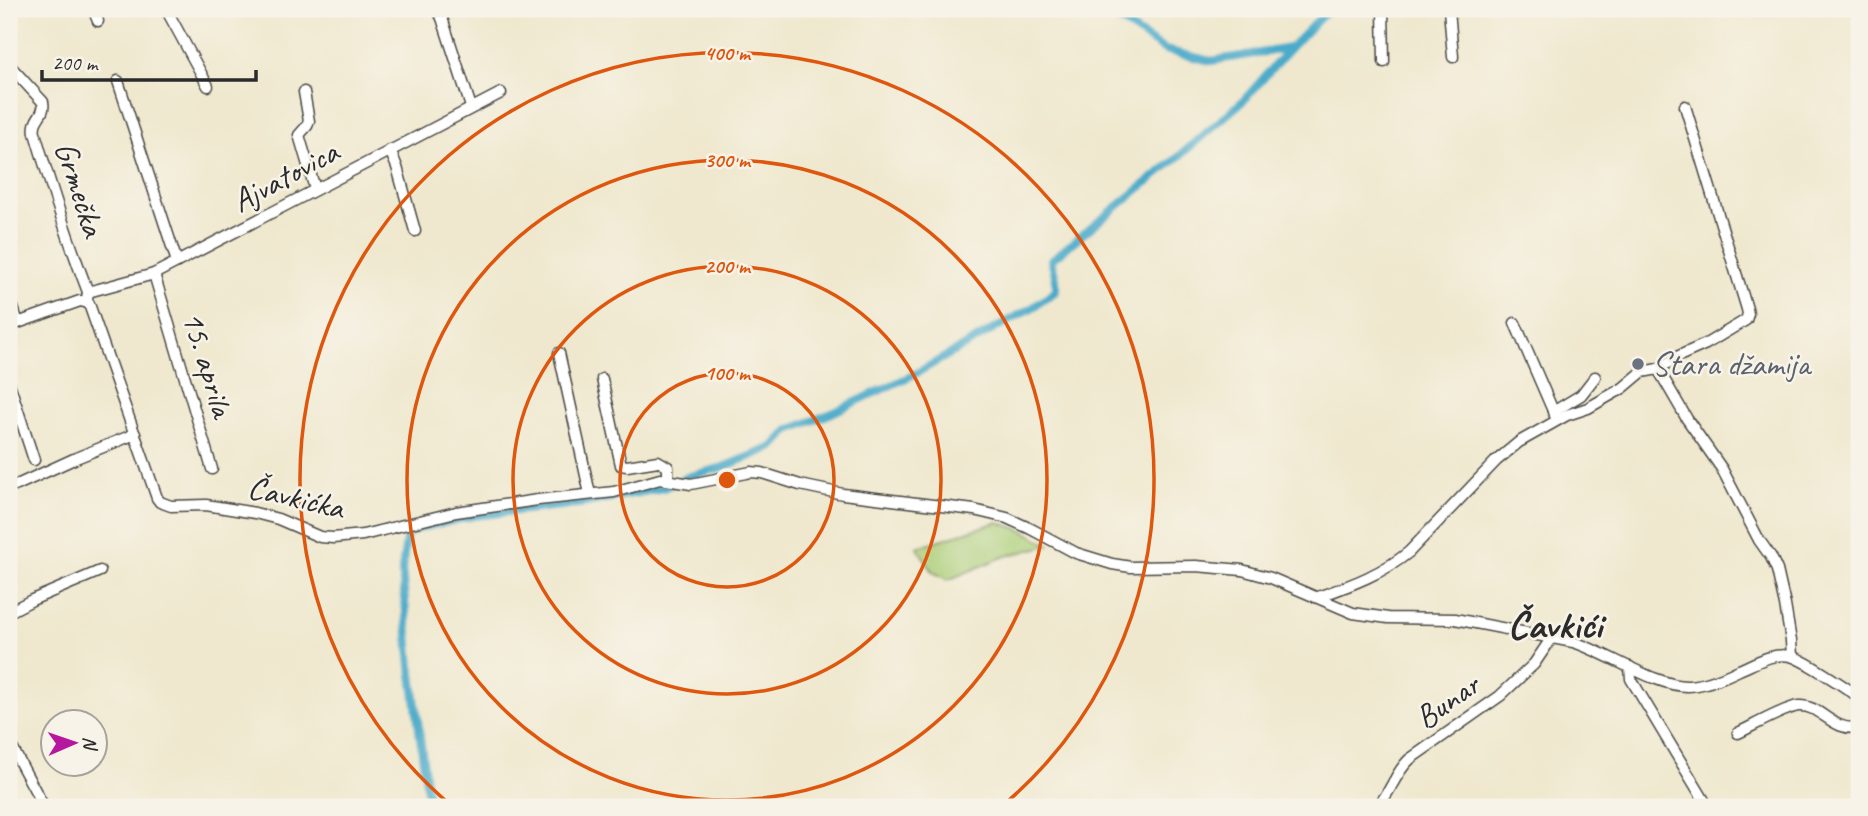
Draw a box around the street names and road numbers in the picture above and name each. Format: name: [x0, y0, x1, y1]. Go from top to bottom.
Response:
street label: Ajvatovica: [225, 129, 348, 221]
street label: Grmečka: [45, 136, 116, 244]
street label: 15. aprila: [172, 306, 245, 424]
street label: Čavkićka: [244, 466, 350, 529]
street label: Bunar: [1407, 663, 1489, 738]

